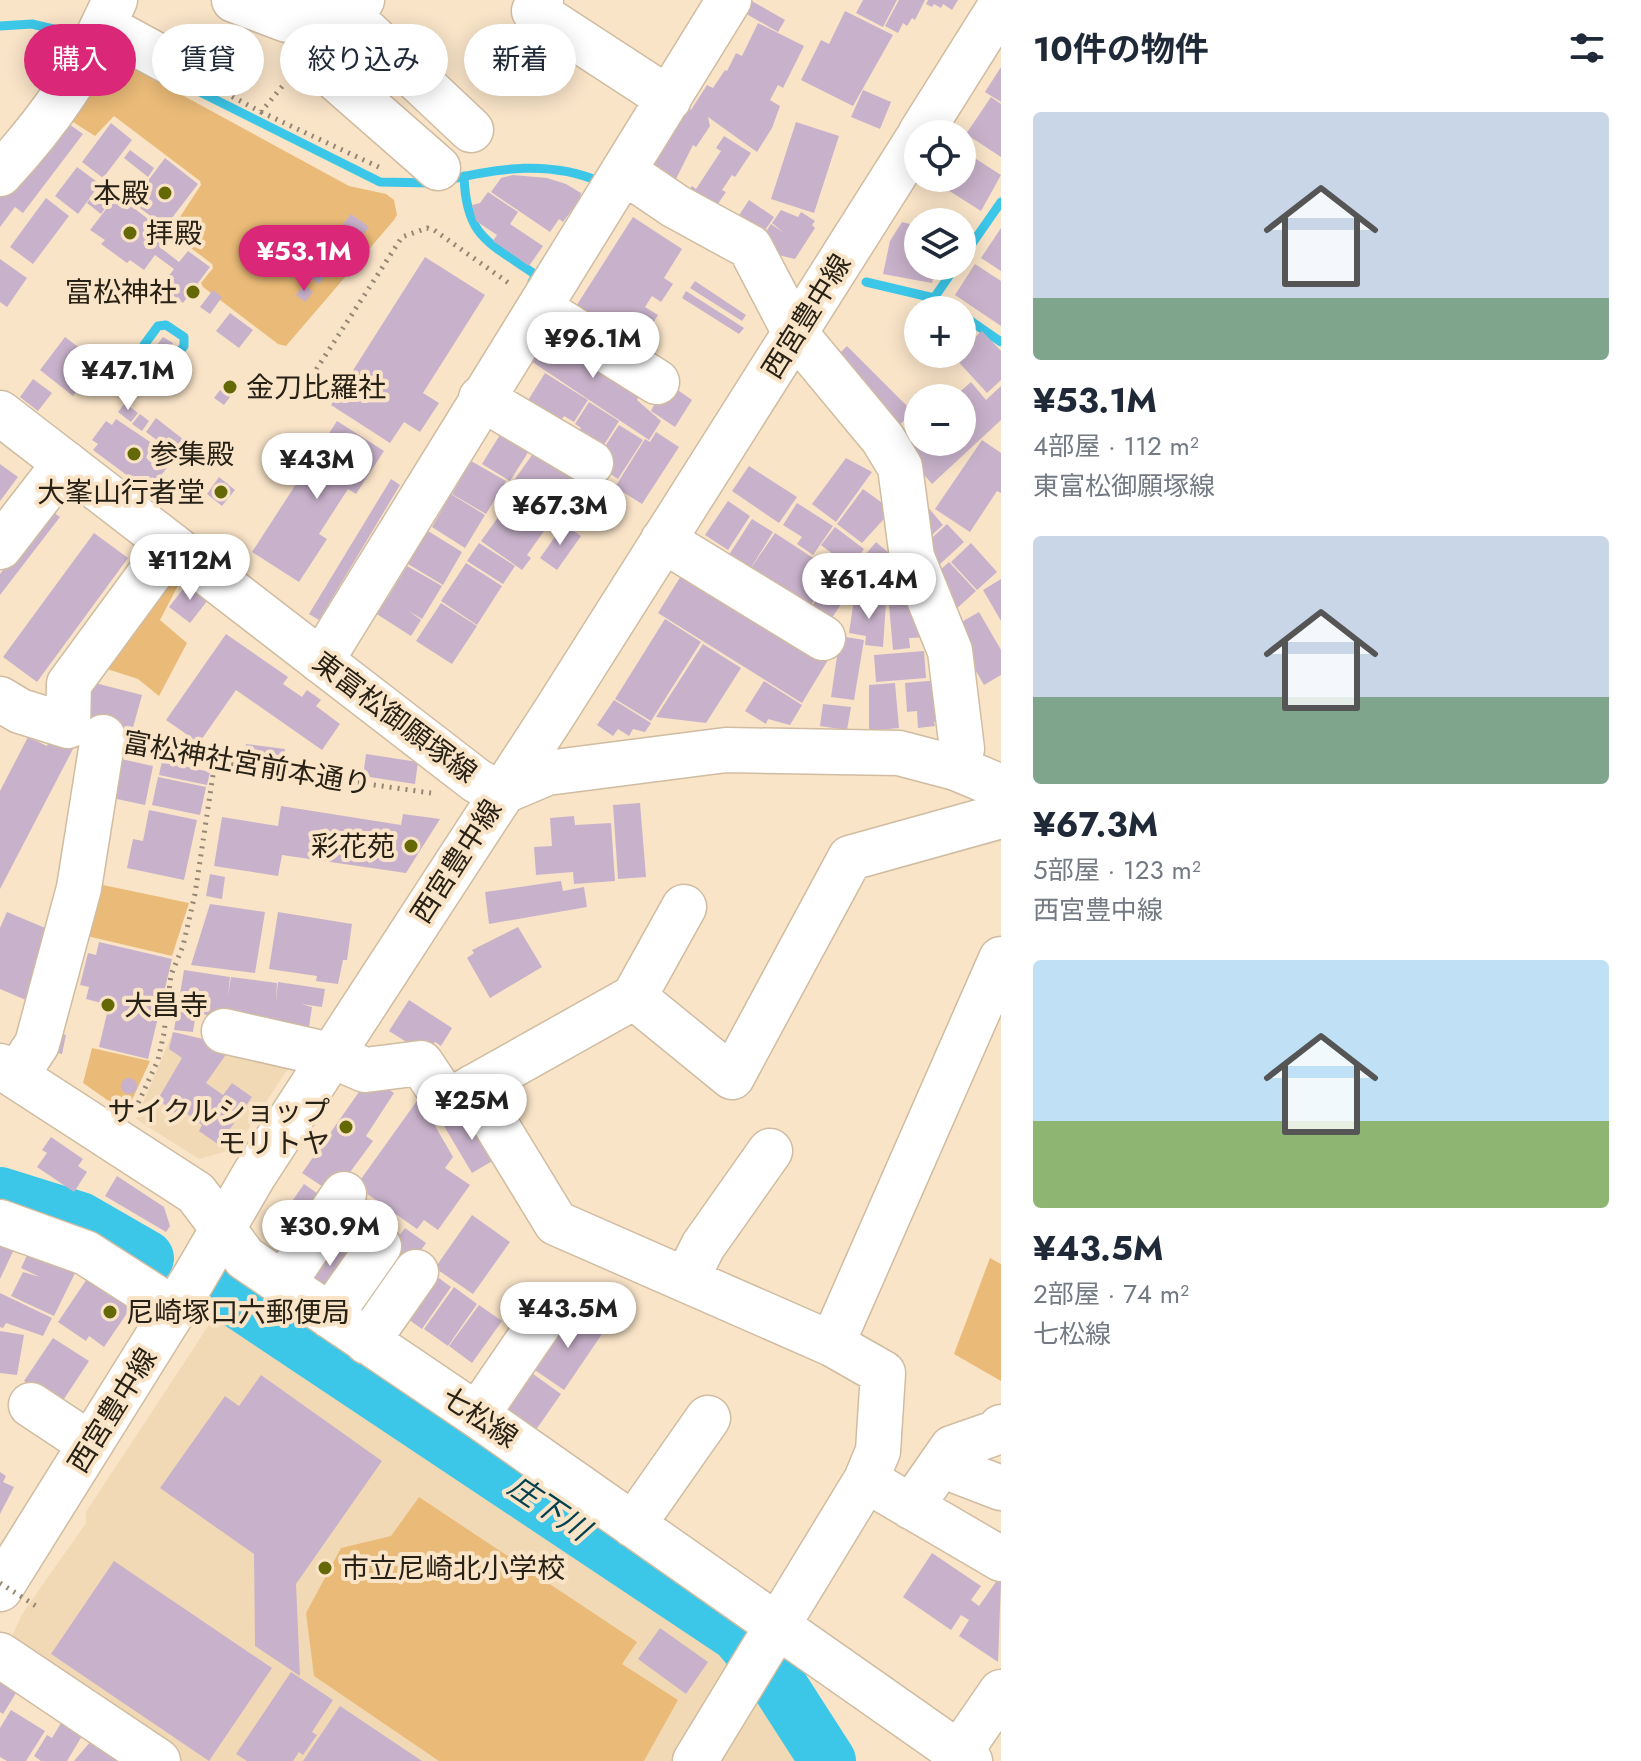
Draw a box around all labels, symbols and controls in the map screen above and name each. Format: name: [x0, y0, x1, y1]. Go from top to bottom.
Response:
chip: 購入: [24, 24, 136, 96]
chip: 賃貸: [152, 24, 264, 96]
chip: 絞り込み: [280, 24, 448, 96]
chip: 新着: [464, 24, 576, 96]
text: 10件の物件: [1033, 25, 1209, 74]
icon: filters: [1565, 26, 1609, 70]
map controls: [904, 120, 976, 456]
button: locate: [904, 120, 976, 192]
icon: home: [1249, 164, 1393, 308]
place label: 本殿: [93, 173, 149, 214]
marker: 本殿: [156, 184, 174, 202]
button: layers: [904, 208, 976, 280]
place label: 拝殿: [146, 213, 202, 254]
marker: 拝殿: [121, 224, 139, 242]
pin: ¥53.1M: [239, 225, 369, 293]
text: ¥53.1M: [257, 232, 351, 270]
street label: 西宮豊中線: [752, 246, 861, 386]
place label: 富松神社: [65, 272, 177, 313]
marker: 富松神社: [184, 283, 202, 301]
button: +: [904, 296, 976, 368]
pin: ¥96.1M: [528, 312, 658, 380]
text: ¥96.1M: [545, 319, 641, 357]
pin: ¥47.1M: [63, 344, 193, 412]
text: ¥47.1M: [81, 351, 175, 389]
place label: 金刀比羅社: [246, 367, 386, 408]
text: ¥53.1M: [1033, 376, 1157, 425]
marker: 金刀比羅社: [221, 378, 239, 396]
button: −: [904, 384, 976, 456]
text: 4部屋 · 112 m²: [1033, 427, 1199, 465]
pin: ¥43M: [270, 433, 364, 501]
place label: 参集殿: [150, 434, 234, 475]
text: ¥43M: [280, 440, 354, 478]
marker: 参集殿: [125, 445, 143, 463]
text: 東富松御願塚線: [1033, 467, 1215, 505]
place label: 大峯山行者堂: [37, 472, 205, 513]
pin: ¥67.3M: [495, 479, 625, 547]
marker: 大峯山行者堂: [212, 483, 230, 501]
text: ¥67.3M: [512, 486, 608, 524]
pin: ¥112M: [134, 534, 246, 602]
text: ¥112M: [148, 541, 232, 579]
pin: ¥61.4M: [804, 553, 934, 621]
text: ¥61.4M: [820, 560, 918, 598]
icon: home: [1249, 588, 1393, 732]
street label: 東富松御願塚線: [304, 642, 485, 793]
street label: 富松神社宮前本通り: [119, 721, 375, 806]
street label: 西宮豊中線: [401, 791, 512, 931]
text: ¥67.3M: [1033, 800, 1158, 849]
place label: 彩花苑: [311, 826, 395, 867]
marker: 彩花苑: [402, 837, 420, 855]
text: 5部屋 · 123 m²: [1033, 851, 1201, 889]
text: 西宮豊中線: [1033, 891, 1163, 929]
place label: 大昌寺: [124, 985, 208, 1026]
marker: 大昌寺: [99, 996, 117, 1014]
icon: home: [1249, 1012, 1393, 1156]
pin: ¥25M: [425, 1074, 519, 1142]
text: ¥25M: [435, 1081, 509, 1119]
place label: サイクルショップ モリトヤ: [107, 1091, 330, 1164]
marker: サイクルショップ モリトヤ: [337, 1118, 355, 1136]
pin: ¥30.9M: [265, 1200, 395, 1268]
text: ¥30.9M: [280, 1207, 380, 1245]
text: ¥43.5M: [1033, 1224, 1163, 1273]
text: 2部屋 · 74 m²: [1033, 1275, 1189, 1313]
pin: ¥43.5M: [503, 1282, 633, 1350]
text: ¥43.5M: [518, 1289, 618, 1327]
place label: 尼崎塚口六郵便局: [126, 1292, 350, 1333]
marker: 尼崎塚口六郵便局: [101, 1303, 119, 1321]
text: 七松線: [1033, 1315, 1111, 1353]
street label: 西宮豊中線: [58, 1340, 167, 1480]
street label: 七松線: [433, 1377, 526, 1458]
water label: 庄下川: [500, 1465, 601, 1552]
place label: 市立尼崎北小学校: [341, 1548, 565, 1589]
marker: 市立尼崎北小学校: [316, 1559, 334, 1577]

